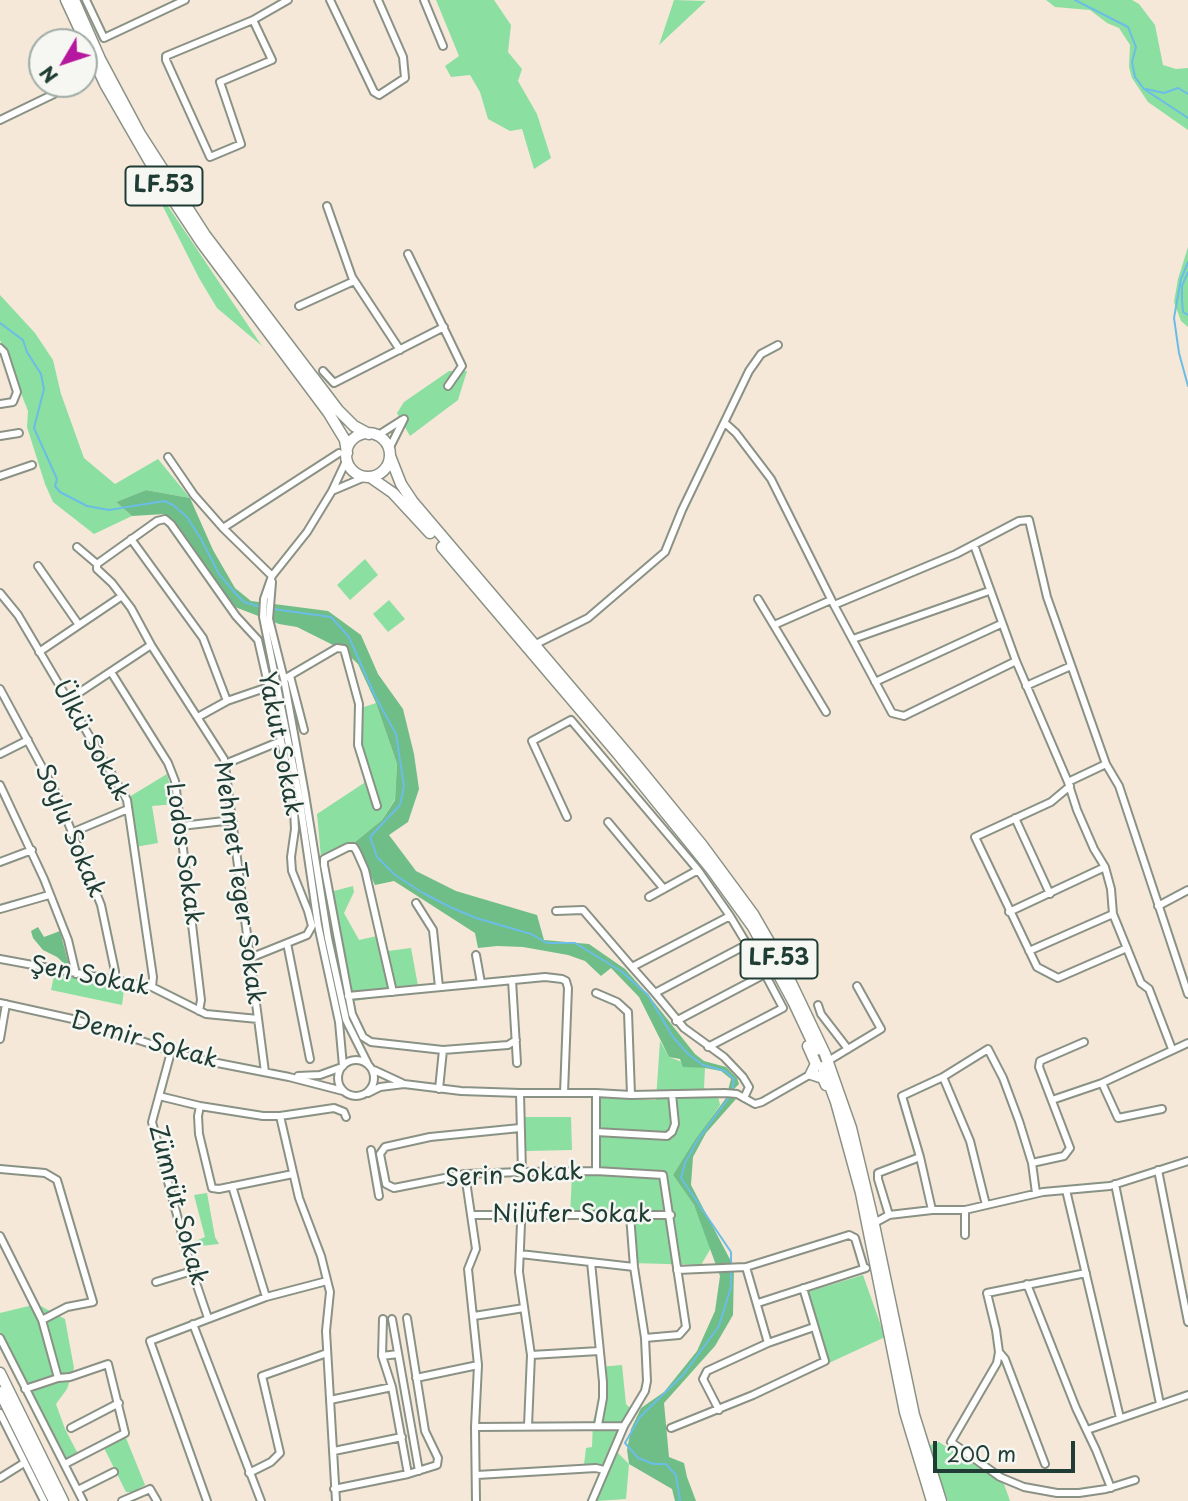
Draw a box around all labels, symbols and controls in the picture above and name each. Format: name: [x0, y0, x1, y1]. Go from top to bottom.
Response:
north arrow: [28, 28, 98, 98]
text: N: [33, 60, 64, 90]
road number: LF.53: [125, 167, 202, 206]
street label: Yakut Sokak: [251, 670, 307, 818]
street label: Ülkü Sokak: [45, 676, 135, 806]
street label: Soylu Sokak: [28, 760, 110, 902]
street label: Mehmet Teger Sokak: [207, 760, 269, 1006]
street label: Lodos Sokak: [159, 781, 207, 927]
road number: LF.53: [740, 940, 818, 978]
street label: Şen Sokak: [28, 951, 152, 1003]
street label: Demir Sokak: [67, 1006, 221, 1076]
street label: Zümrüt Sokak: [142, 1122, 212, 1288]
street label: Serin Sokak: [444, 1158, 584, 1194]
street label: Nilüfer Sokak: [493, 1201, 651, 1229]
scale bar: [936, 1428, 1078, 1472]
text: 200 m: [946, 1437, 1016, 1469]

